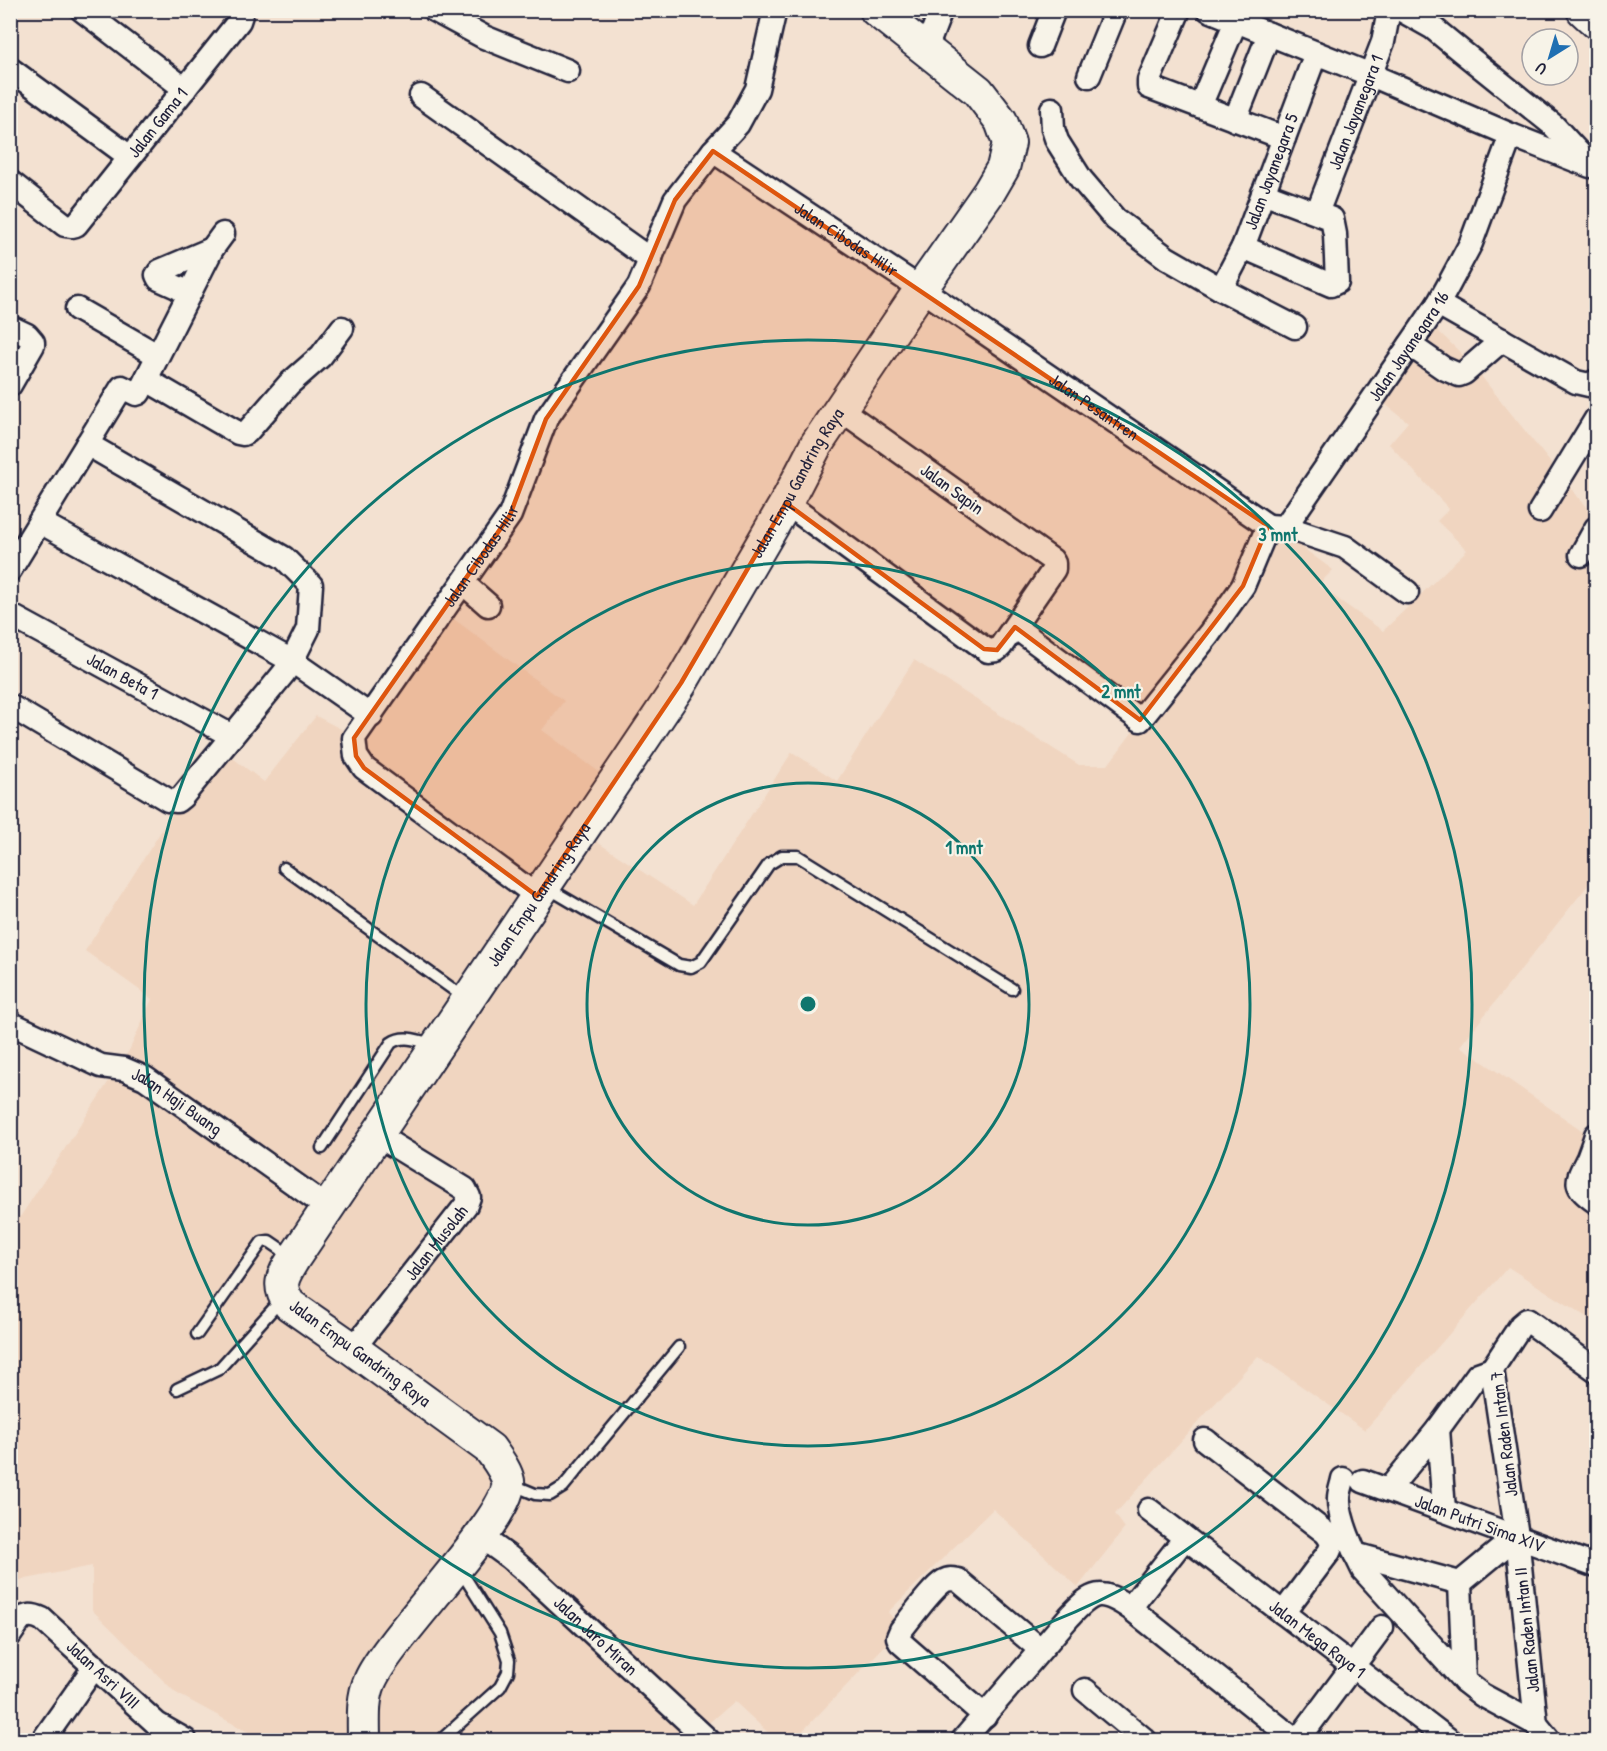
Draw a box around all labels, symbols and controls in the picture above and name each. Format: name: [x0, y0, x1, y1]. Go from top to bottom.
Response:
north arrow: [1520, 27, 1580, 87]
street label: Jalan Jayanegara 1: [1322, 51, 1389, 173]
text: U: [1531, 57, 1551, 80]
street label: Jalan Gama 1: [122, 82, 193, 163]
street label: Jalan Jayanegara 5: [1238, 109, 1304, 233]
street label: Jalan Cibodas Hilir: [790, 195, 904, 283]
street label: Jalan Jayanegara 16: [1362, 286, 1455, 406]
street label: Jalan Pesantren: [1044, 367, 1144, 446]
street label: Jalan Empu Gandring Raya: [744, 403, 849, 562]
street label: Jalan Sapin: [915, 457, 989, 520]
street label: Jalan Cibodas Hilir: [436, 501, 525, 612]
text: 3 mnt: [1259, 522, 1298, 547]
street label: Jalan Beta 1: [82, 646, 163, 705]
text: 2 mnt: [1101, 679, 1141, 704]
street label: Jalan Empu Gandring Raya: [481, 817, 596, 971]
text: 1 mnt: [945, 835, 983, 860]
centre of rings: [798, 994, 818, 1014]
street label: Jalan Haji Buang: [128, 1061, 228, 1141]
street label: Jalan Musolah: [399, 1199, 474, 1285]
street label: Jalan Empu Gandring Raya: [285, 1293, 436, 1412]
street label: Jalan Raden Intan 7: [1483, 1370, 1524, 1498]
street label: Jalan Putri Sima XIV: [1411, 1488, 1549, 1558]
street label: Jalan Raden Intan II: [1507, 1566, 1546, 1694]
street label: Jalan Jaro Miran: [548, 1590, 644, 1681]
street label: Jalan Mega Raya 1: [1264, 1594, 1371, 1684]
street label: Jalan Asri VIII: [61, 1634, 146, 1714]

